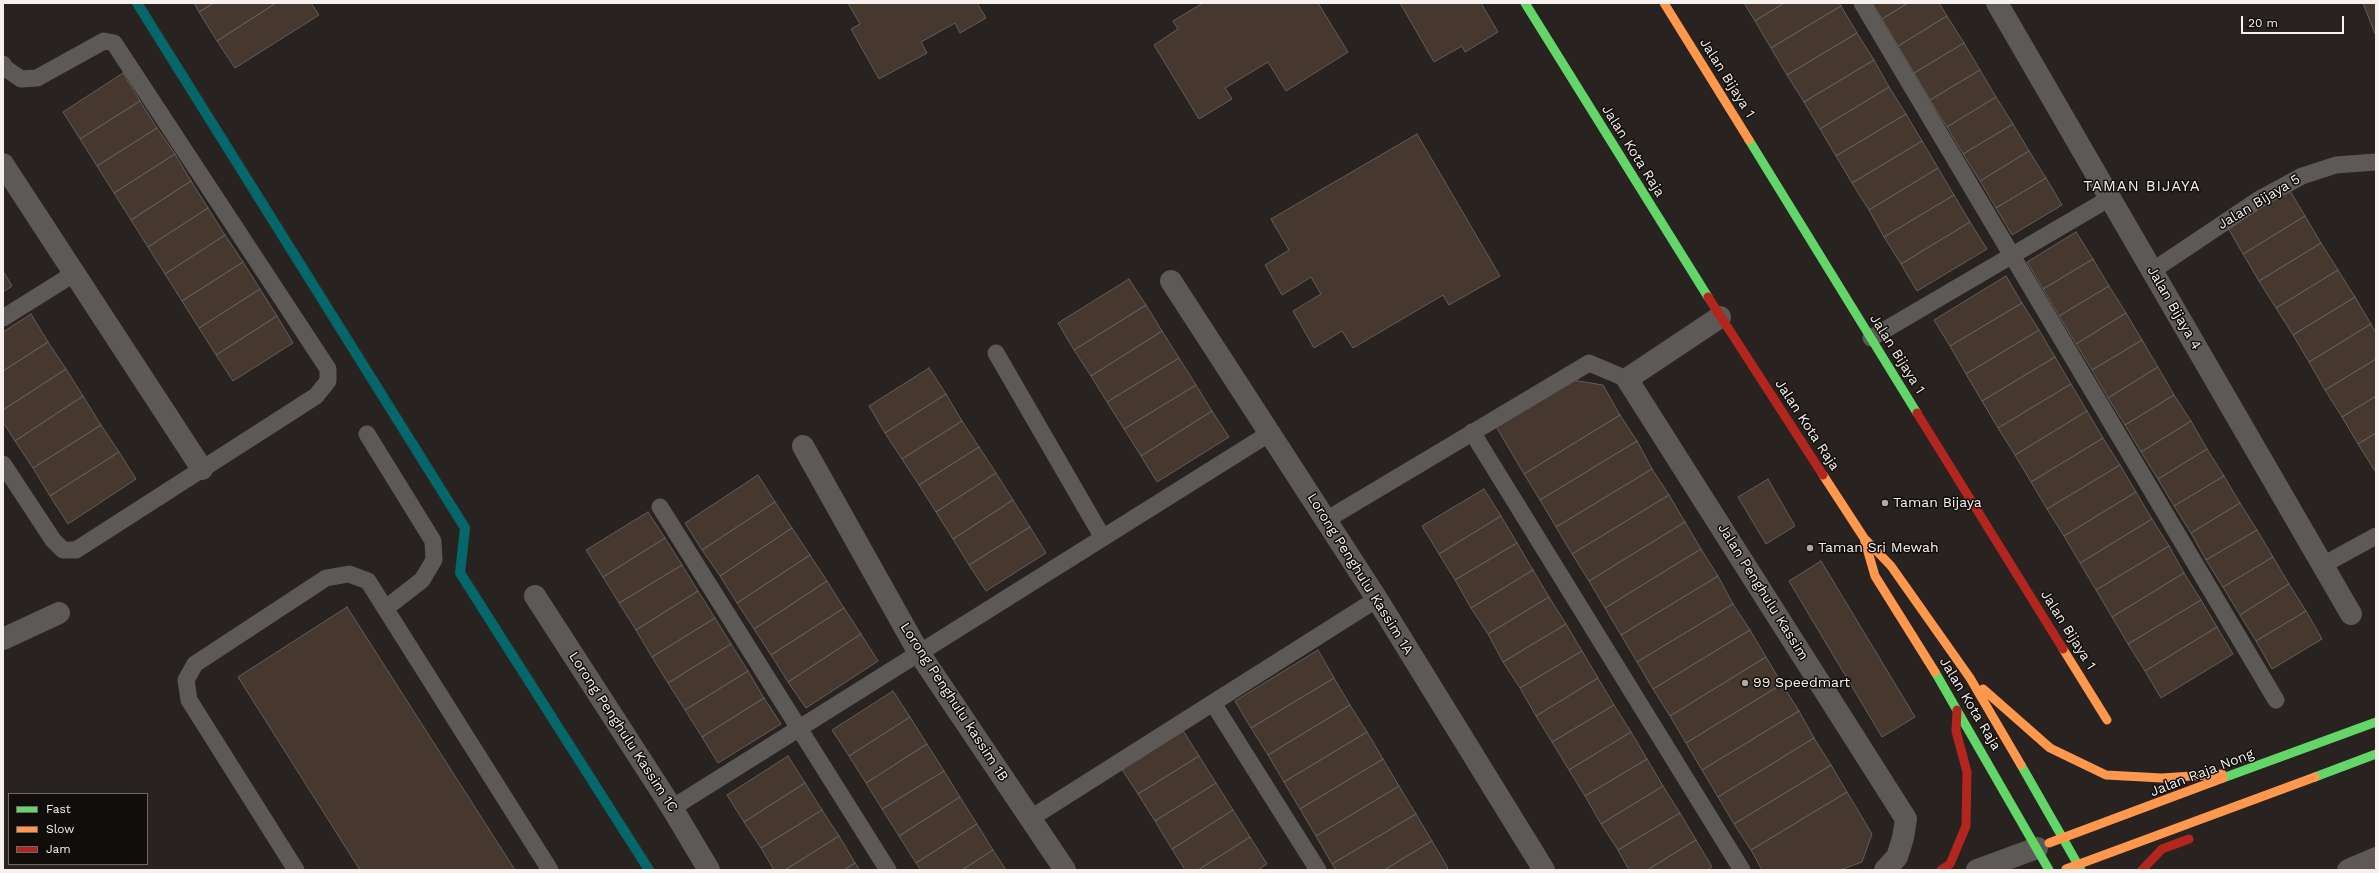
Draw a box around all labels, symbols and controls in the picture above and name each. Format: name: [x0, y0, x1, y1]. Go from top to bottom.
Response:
scale bar: [2243, 8, 2346, 34]
text: 20 m: [2248, 16, 2278, 30]
street label: Jalan Bijaya 1: [1696, 35, 1758, 121]
street label: Jalan Kota Raja: [1598, 102, 1668, 200]
street label: Jalan Bijaya 5: [2215, 171, 2303, 233]
district label: TAMAN BIJAYA: [2083, 178, 2201, 196]
street label: Jalan Bijaya 4: [2143, 263, 2205, 353]
street label: Jalan Bijaya 1: [1866, 311, 1928, 397]
street label: Jalan Kota Raja: [1771, 376, 1843, 474]
street label: Lorong Penghulu Kassim 1A: [1303, 490, 1417, 658]
place label: Taman Bijaya: [1893, 495, 1982, 511]
marker: Taman Bijaya: [1880, 498, 1890, 508]
street label: Jalan Penghulu Kassim: [1714, 521, 1812, 663]
place label: Taman Sri Mewah: [1818, 540, 1939, 556]
marker: Taman Sri Mewah: [1805, 543, 1815, 553]
street label: Jalan Bijaya 1: [2037, 587, 2099, 673]
street label: Lorong Penghulu kassim 1B: [896, 619, 1012, 785]
street label: Lorong Penghulu Kassim 1C: [565, 649, 681, 815]
street label: Jalan Kota Raja: [1936, 654, 2004, 754]
place label: 99 Speedmart: [1753, 675, 1850, 691]
marker: 99 Speedmart: [1740, 678, 1750, 688]
street label: Jalan Raja Nong: [2148, 746, 2256, 800]
legend: [8, 793, 148, 865]
text: Fast: [46, 802, 71, 816]
text: Slow: [46, 822, 74, 836]
text: Jam: [46, 842, 71, 856]

